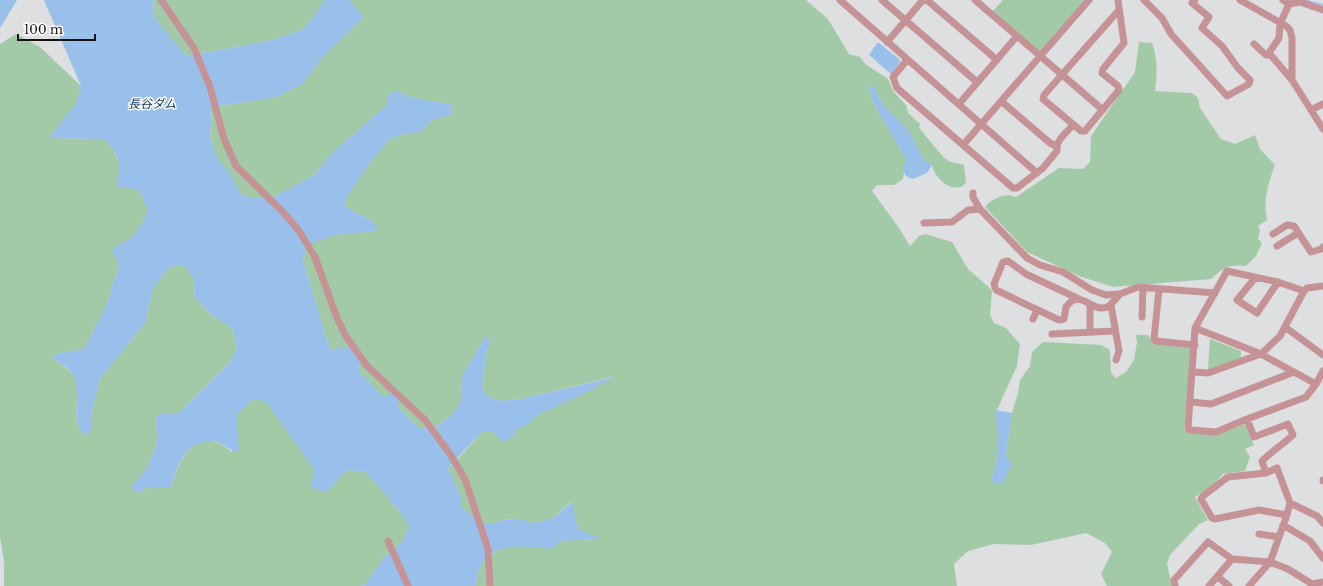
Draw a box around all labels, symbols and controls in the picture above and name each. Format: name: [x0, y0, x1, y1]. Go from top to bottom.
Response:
scale bar: [18, 16, 95, 42]
text: 100 m: [24, 22, 63, 37]
water label: 長谷ダム: [128, 96, 176, 111]

